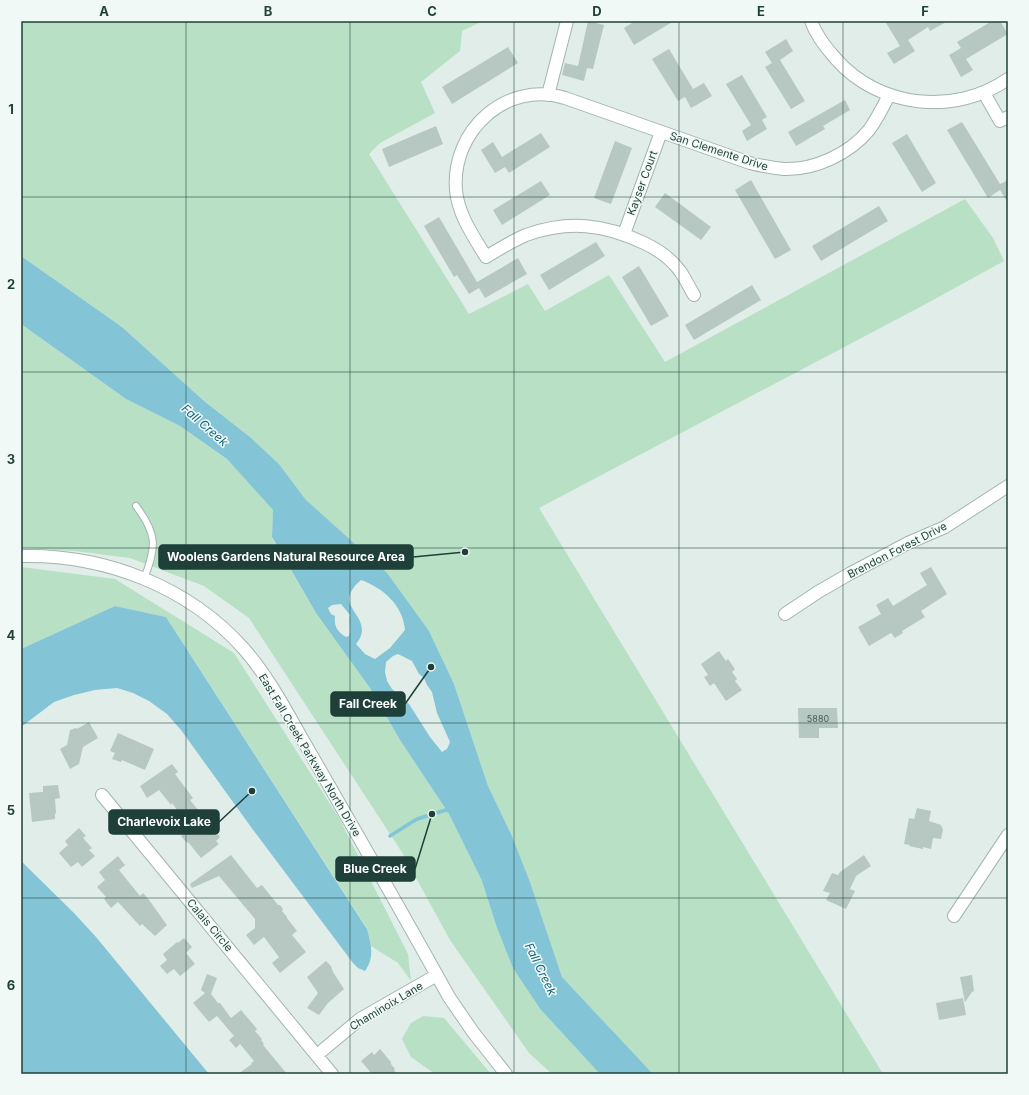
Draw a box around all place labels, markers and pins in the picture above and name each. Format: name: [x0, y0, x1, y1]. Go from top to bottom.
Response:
callout: Woolens Gardens Natural Resource Area: [159, 545, 413, 569]
callout: Fall Creek: [331, 692, 405, 716]
callout: Charlevoix Lake: [109, 810, 219, 834]
callout: Blue Creek: [336, 857, 415, 881]

